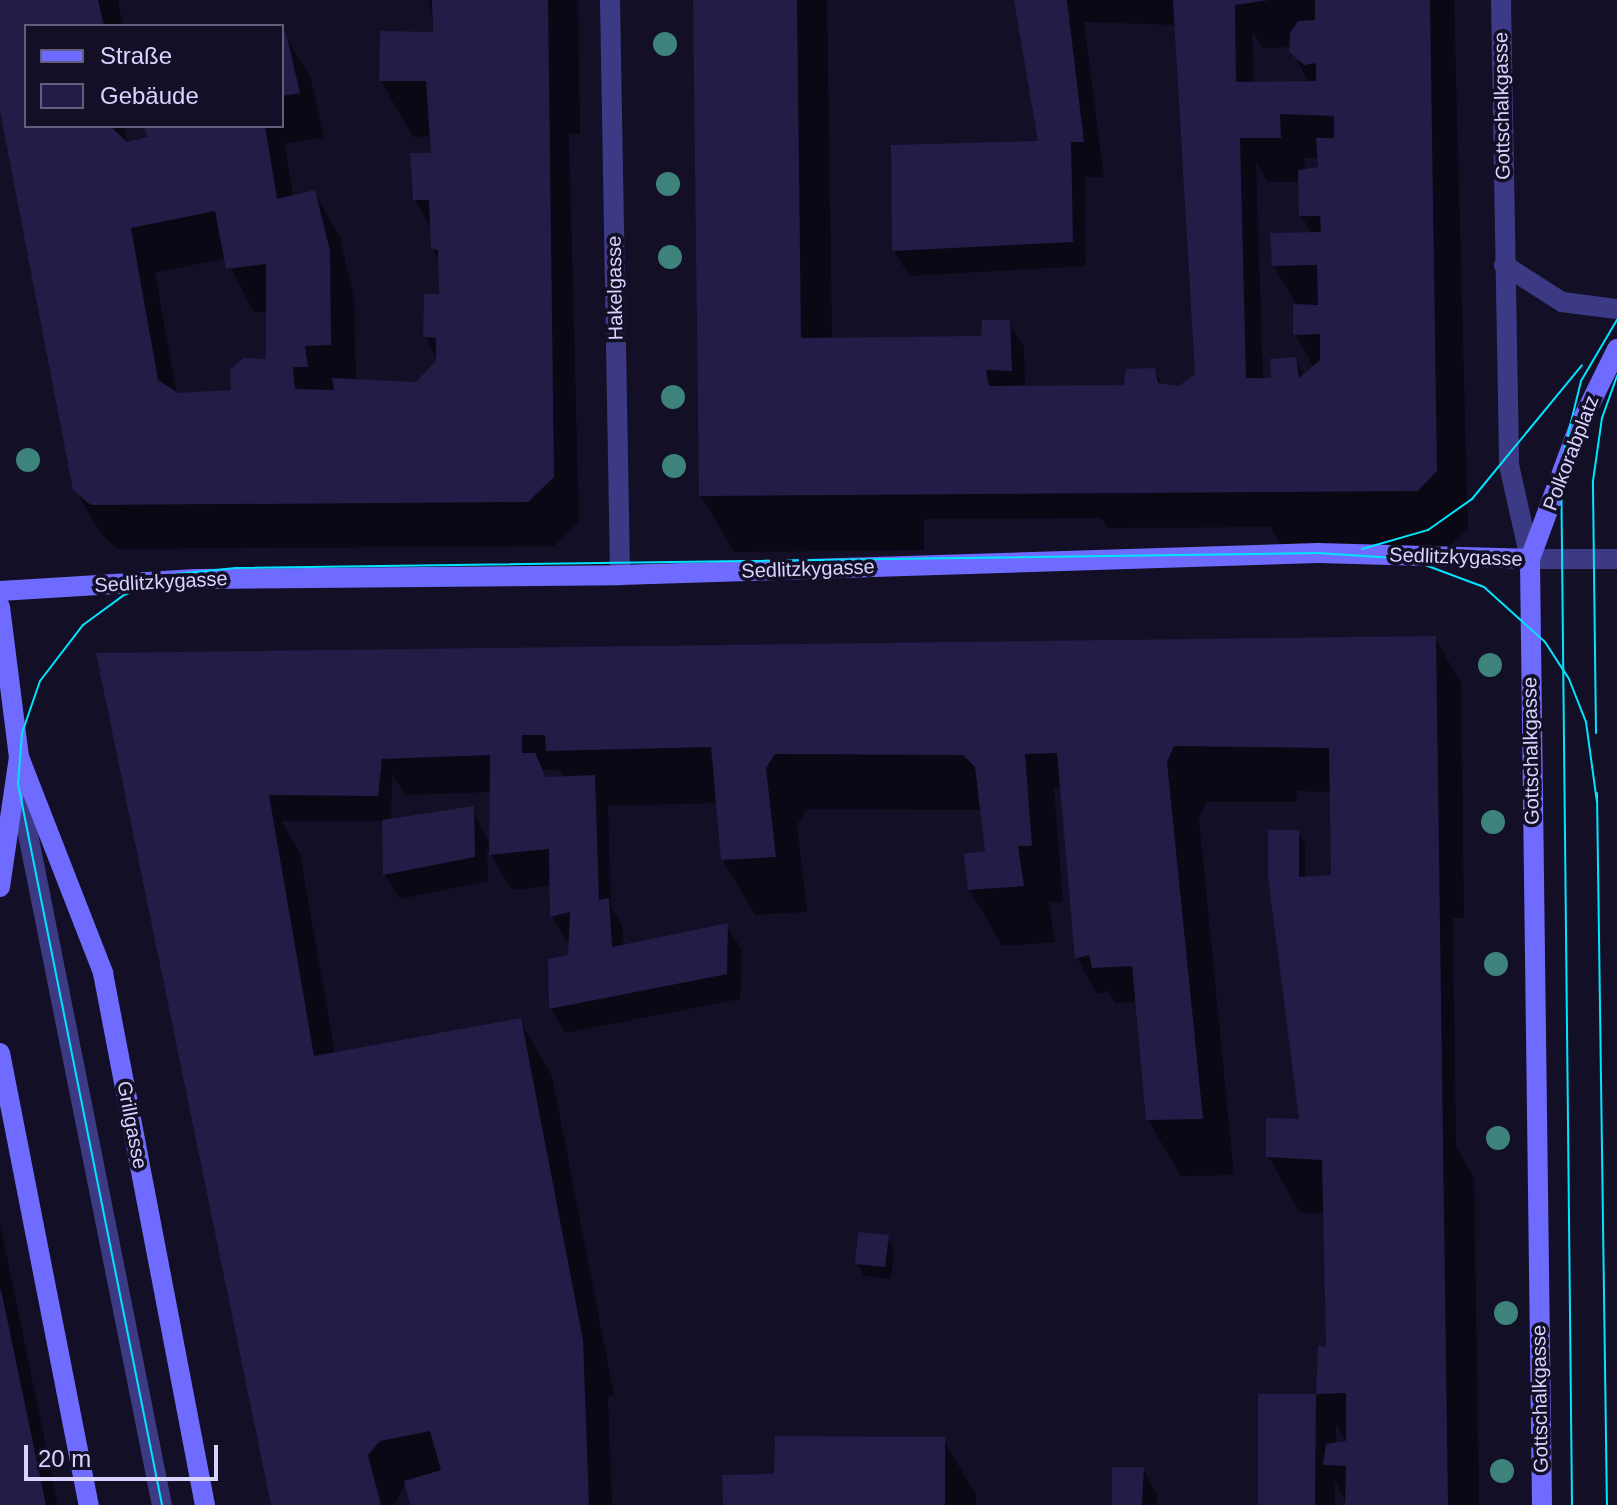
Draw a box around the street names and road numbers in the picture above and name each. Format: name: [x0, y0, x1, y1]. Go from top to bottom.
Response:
street label: Gottschalkgasse: [1489, 32, 1515, 180]
street label: Hakelgasse: [602, 236, 628, 340]
street label: Polkorabplatz: [1538, 392, 1604, 514]
street label: Sedlitzkygasse: [1389, 543, 1523, 571]
street label: Sedlitzkygasse: [741, 555, 875, 583]
street label: Sedlitzkygasse: [94, 567, 228, 597]
street label: Gottschalkgasse: [1518, 677, 1544, 825]
street label: Grillgasse: [112, 1079, 152, 1171]
street label: Gottschalkgasse: [1527, 1325, 1553, 1473]

